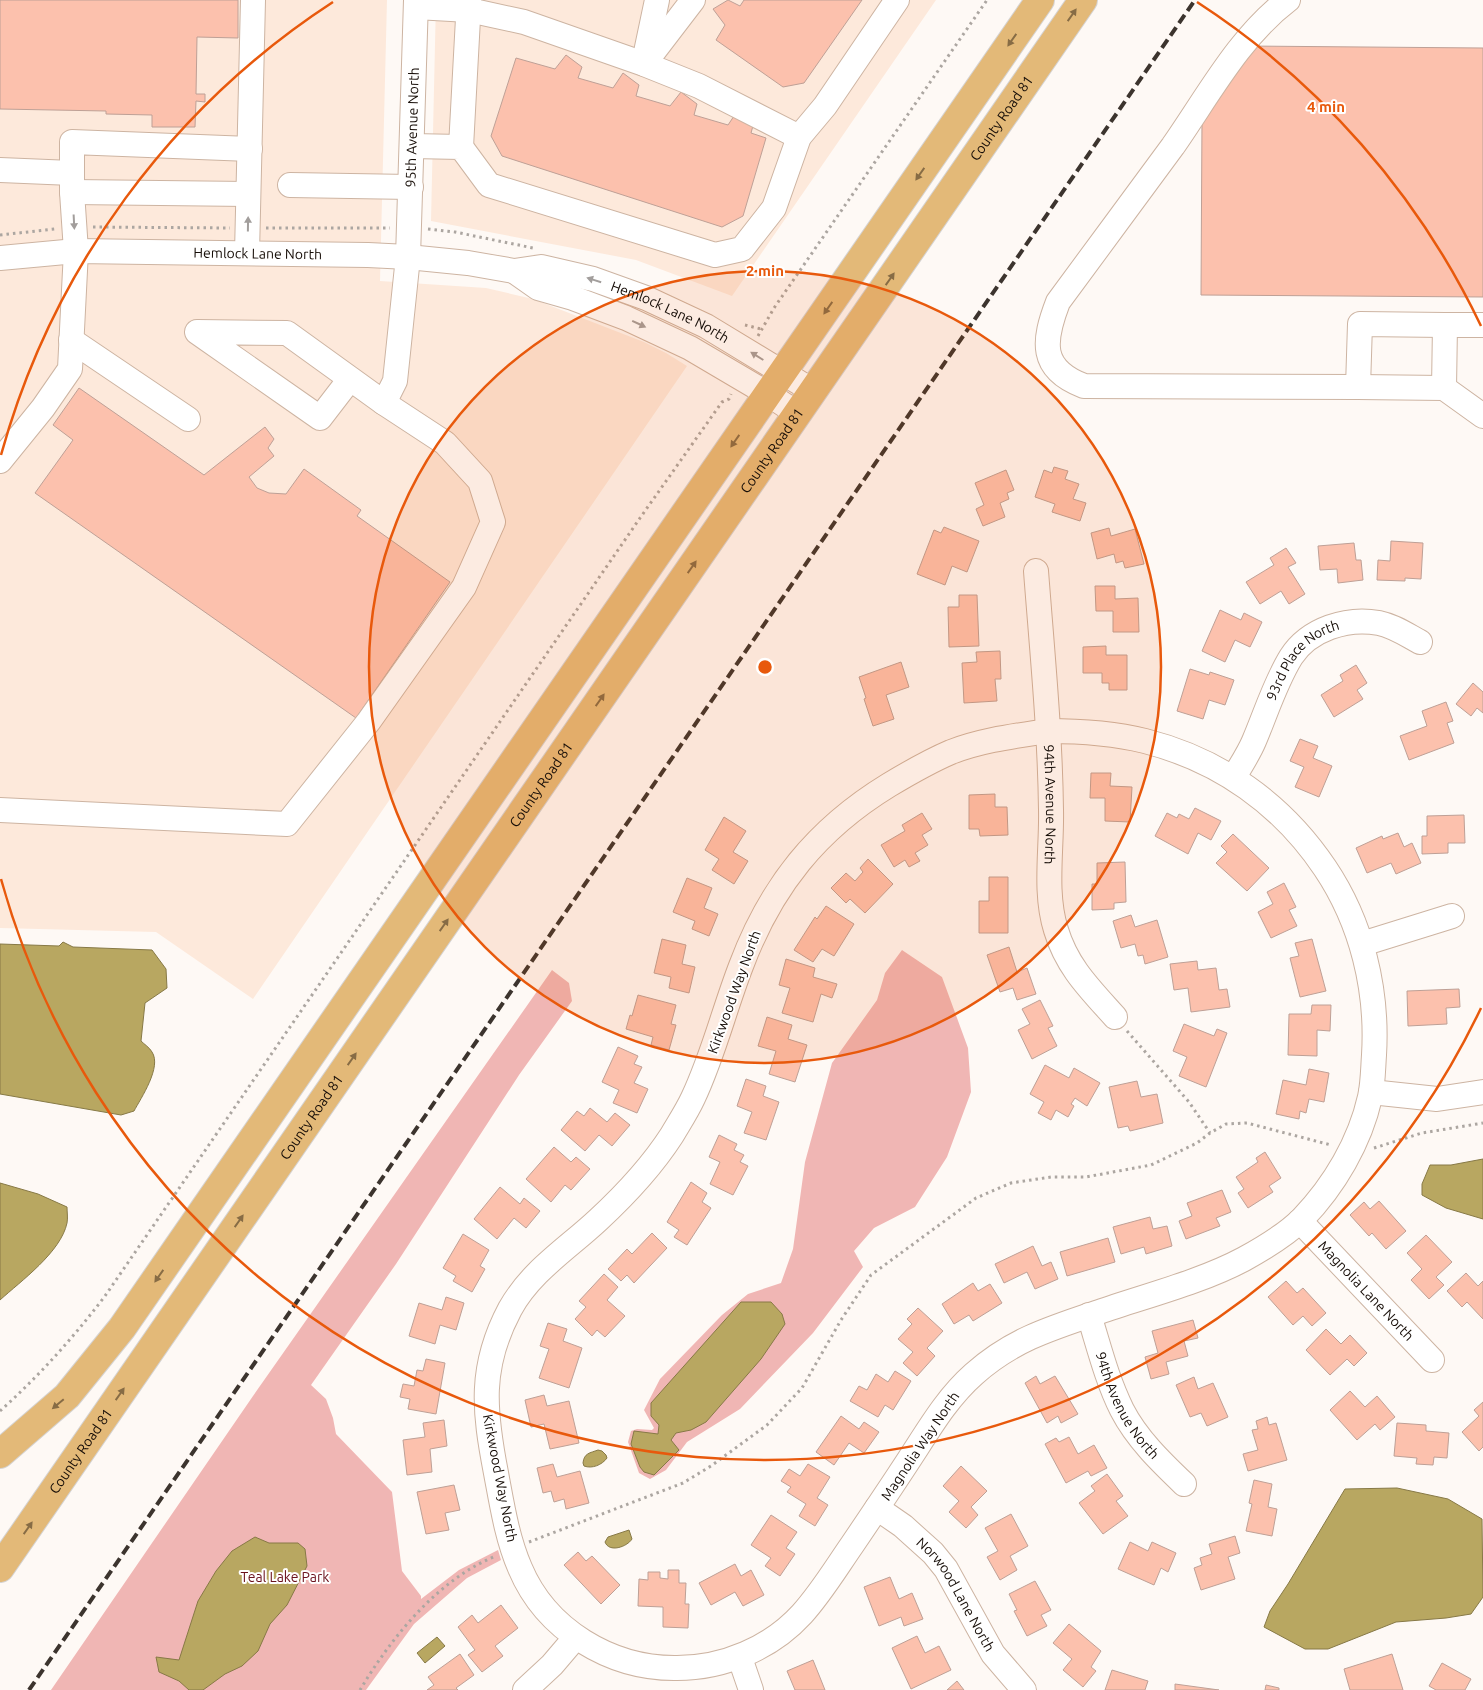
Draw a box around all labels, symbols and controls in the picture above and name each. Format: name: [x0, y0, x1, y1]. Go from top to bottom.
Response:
one-way arrow: [1067, 9, 1077, 22]
one-way arrow: [1007, 33, 1017, 47]
street label: 95th Avenue North: [402, 67, 422, 187]
street label: County Road 81: [966, 73, 1036, 164]
text: 4 min: [1307, 98, 1345, 115]
one-way arrow: [915, 167, 925, 181]
one-way arrow: [70, 214, 78, 230]
one-way arrow: [244, 216, 252, 232]
street label: Hemlock Lane North: [193, 245, 322, 262]
text: 2 min: [746, 262, 784, 279]
one-way arrow: [885, 272, 895, 286]
one-way arrow: [587, 275, 602, 283]
street label: Hemlock Lane North: [609, 278, 732, 346]
one-way arrow: [823, 301, 833, 315]
one-way arrow: [632, 320, 646, 328]
one-way arrow: [750, 352, 763, 361]
street label: County Road 81: [737, 405, 807, 496]
one-way arrow: [730, 434, 740, 448]
one-way arrow: [687, 560, 697, 573]
street label: 93rd Place North: [1263, 617, 1341, 703]
centre of rings: [756, 658, 774, 676]
one-way arrow: [595, 693, 605, 707]
street label: County Road 81: [506, 739, 576, 830]
street label: 94th Avenue North: [1041, 744, 1059, 865]
one-way arrow: [439, 918, 449, 932]
street label: Kirkwood Way North: [704, 928, 764, 1056]
one-way arrow: [347, 1052, 357, 1065]
street label: County Road 81: [277, 1072, 346, 1163]
one-way arrow: [234, 1214, 244, 1228]
street label: Magnolia Lane North: [1315, 1237, 1417, 1344]
one-way arrow: [154, 1269, 164, 1283]
street label: 94th Avenue North: [1093, 1350, 1162, 1462]
one-way arrow: [115, 1387, 125, 1401]
street label: Magnolia Way North: [878, 1389, 962, 1503]
one-way arrow: [52, 1398, 65, 1409]
street label: County Road 81: [46, 1406, 116, 1497]
street label: Kirkwood Way North: [480, 1413, 520, 1543]
one-way arrow: [23, 1521, 33, 1535]
street label: Norwood Lane North: [913, 1534, 998, 1654]
park label: Teal Lake Park: [241, 1569, 329, 1585]

